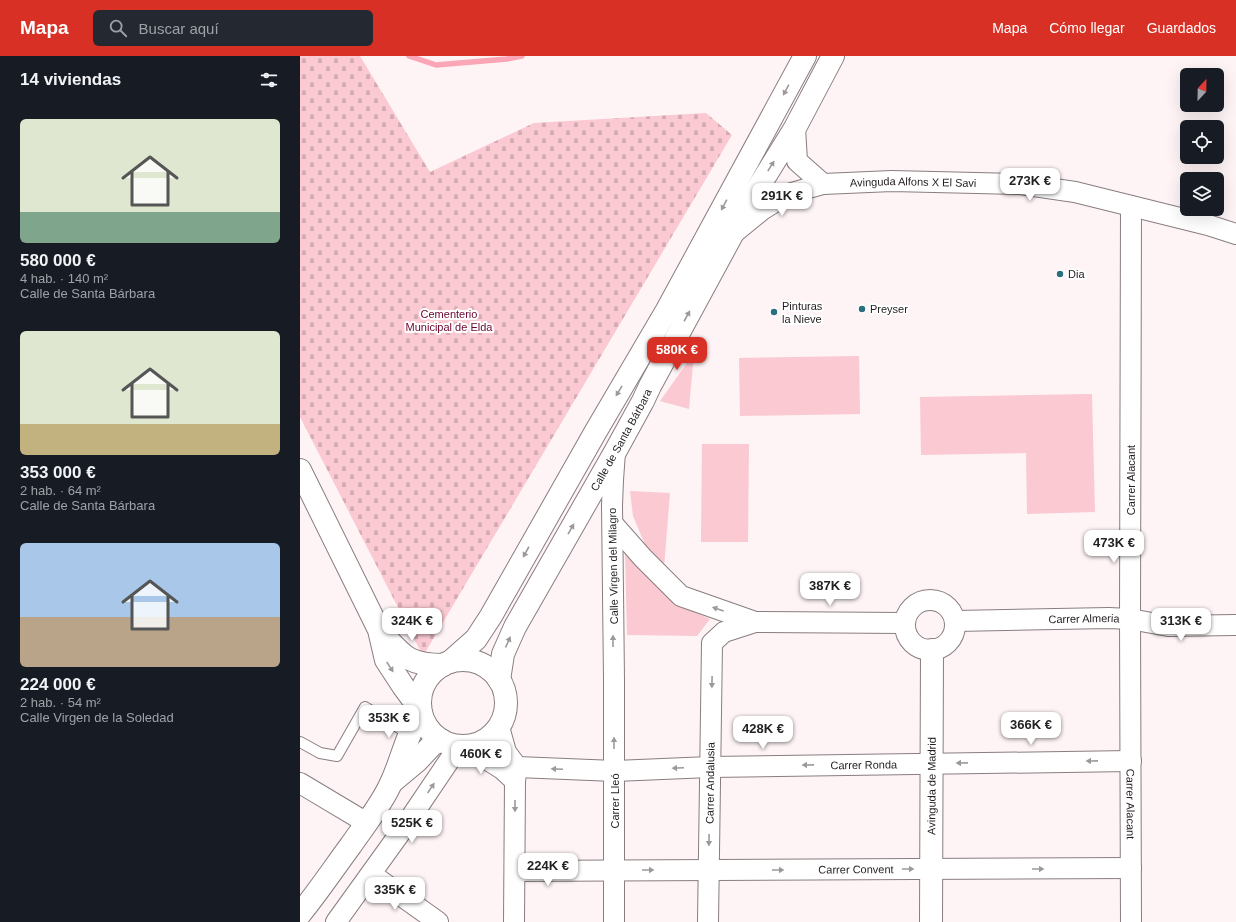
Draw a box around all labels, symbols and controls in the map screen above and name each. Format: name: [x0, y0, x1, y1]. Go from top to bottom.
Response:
search box: [93, 10, 373, 46]
text: Mapa: [20, 17, 69, 38]
icon: search: [107, 17, 129, 39]
text: Buscar aquí: [139, 20, 219, 37]
text: Mapa: [992, 20, 1027, 36]
text: Cómo llegar: [1049, 20, 1125, 36]
text: Guardados: [1147, 20, 1216, 36]
north arrow: [1180, 68, 1224, 112]
map controls: [1180, 68, 1224, 216]
icon: filters: [258, 69, 280, 91]
text: 14 viviendas: [20, 70, 121, 89]
one-way arrow: [783, 84, 789, 96]
button: locate: [1180, 120, 1224, 164]
icon: home: [114, 145, 186, 217]
one-way arrow: [767, 161, 775, 171]
pin: 273K €: [997, 168, 1063, 202]
button: layers: [1180, 172, 1224, 216]
text: 273K €: [1009, 173, 1051, 188]
street label: Avinguda Alfons X El Savi: [850, 175, 977, 189]
pin: 291K €: [749, 183, 815, 217]
text: 291K €: [761, 188, 803, 203]
one-way arrow: [721, 199, 728, 210]
text: 580 000 €: [20, 251, 96, 270]
place label: Dia: [1068, 268, 1085, 280]
marker: Dia: [1055, 269, 1065, 279]
text: 4 hab. · 140 m²: [20, 271, 108, 286]
text: Calle de Santa Bárbara: [20, 286, 155, 301]
place label: Pinturas la Nieve: [782, 300, 823, 325]
place label: Preyser: [870, 303, 908, 315]
marker: Preyser: [857, 304, 867, 314]
marker: Pinturas la Nieve: [769, 307, 779, 317]
park label: Cementerio Municipal de Elda: [406, 308, 493, 333]
one-way arrow: [684, 311, 691, 322]
pin: 580K €: [644, 337, 710, 371]
text: 580K €: [656, 342, 698, 357]
icon: home: [114, 357, 186, 429]
one-way arrow: [616, 385, 623, 397]
street label: Calle de Santa Bárbara: [588, 386, 654, 493]
street label: Carrer Alacant: [1125, 445, 1137, 515]
text: 353 000 €: [20, 463, 96, 482]
text: 2 hab. · 64 m²: [20, 483, 101, 498]
text: Calle de Santa Bárbara: [20, 498, 155, 513]
street label: Calle Virgen del Milagro: [606, 508, 620, 624]
one-way arrow: [568, 523, 575, 535]
pin: 473K €: [1081, 530, 1147, 564]
text: 473K €: [1093, 535, 1135, 550]
one-way arrow: [523, 546, 530, 558]
icon: home: [114, 569, 186, 641]
pin: 387K €: [797, 573, 863, 607]
text: 387K €: [809, 578, 851, 593]
one-way arrow: [712, 606, 724, 612]
pin: 324K €: [379, 608, 445, 642]
pin: 313K €: [1148, 608, 1214, 642]
street label: Carrer Almeria: [1048, 612, 1121, 625]
text: 324K €: [391, 613, 433, 628]
text: 313K €: [1160, 613, 1202, 628]
one-way arrow: [610, 634, 616, 647]
one-way arrow: [505, 637, 511, 648]
one-way arrow: [386, 662, 394, 672]
text: 224 000 €: [20, 675, 96, 694]
one-way arrow: [709, 676, 715, 689]
text: 2 hab. · 54 m²: [20, 695, 101, 710]
pin: 353K €: [356, 705, 422, 739]
text: Calle Virgen de la Soledad: [20, 710, 174, 725]
text: 353K €: [368, 710, 410, 725]
pin: 366K €: [998, 712, 1064, 746]
pin: 428K €: [730, 716, 796, 750]
text: 366K €: [1010, 717, 1052, 732]
text: 428K €: [742, 721, 784, 736]
one-way arrow: [611, 737, 618, 749]
street label: Avinguda de Madrid: [925, 737, 938, 835]
pin: 460K €: [448, 741, 514, 775]
street label: Carrer Andalusia: [703, 741, 717, 824]
text: 460K €: [460, 746, 502, 761]
street label: Carrer Ronda: [830, 758, 898, 771]
one-way arrow: [1085, 758, 1098, 764]
one-way arrow: [955, 760, 968, 766]
one-way arrow: [801, 762, 814, 768]
one-way arrow: [551, 765, 563, 772]
one-way arrow: [671, 765, 684, 771]
street label: Carrer Alacant: [1124, 769, 1137, 839]
street label: Carrer Lleó: [609, 773, 621, 829]
one-way arrow: [427, 782, 435, 793]
one-way arrow: [512, 800, 518, 813]
pin: 525K €: [379, 810, 445, 844]
text: 525K €: [391, 815, 433, 830]
one-way arrow: [706, 834, 712, 847]
pin: 224K €: [515, 853, 581, 887]
text: 224K €: [527, 858, 569, 873]
street label: Carrer Convent: [818, 863, 894, 876]
one-way arrow: [1032, 865, 1044, 872]
one-way arrow: [772, 866, 784, 873]
one-way arrow: [902, 866, 915, 872]
one-way arrow: [642, 867, 655, 873]
pin: 335K €: [362, 877, 428, 911]
text: 335K €: [374, 882, 416, 897]

